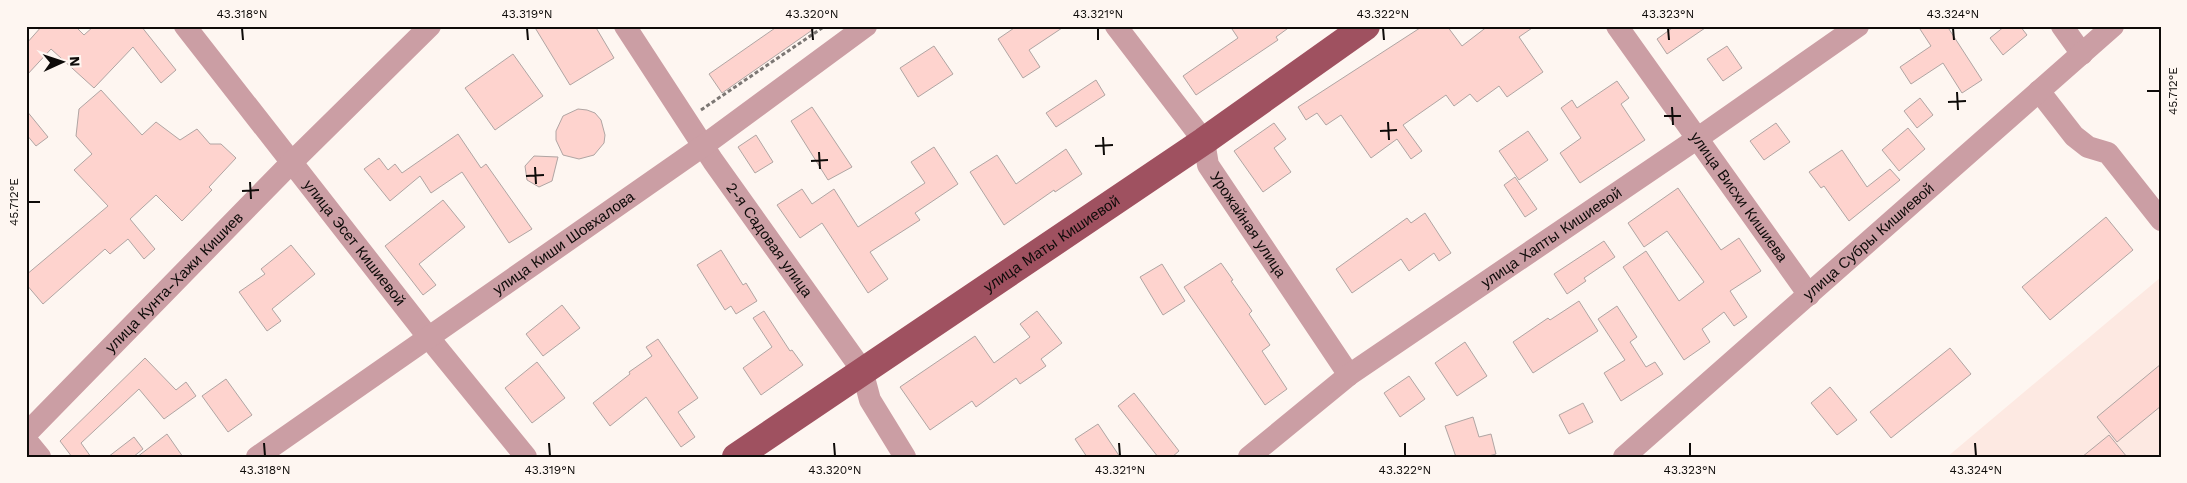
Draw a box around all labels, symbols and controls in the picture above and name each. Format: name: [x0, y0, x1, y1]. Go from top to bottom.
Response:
text: 43.318°N: [217, 7, 267, 21]
text: 43.319°N: [502, 7, 552, 21]
text: 43.320°N: [785, 7, 839, 21]
text: 43.321°N: [1073, 7, 1123, 21]
text: 43.322°N: [1357, 7, 1409, 21]
text: 43.323°N: [1642, 7, 1694, 21]
text: 43.324°N: [1927, 7, 1979, 21]
north arrow: [38, 38, 88, 88]
text: N: [67, 56, 83, 67]
text: 45.712°E: [2166, 67, 2180, 115]
street label: улица Висхи Кишиева: [1687, 128, 1792, 266]
street label: Урожайная улица: [1206, 168, 1290, 281]
street label: улица Эсет Кишиевой: [300, 176, 409, 309]
text: 45.712°E: [7, 178, 21, 226]
street label: 2-я Садовая улица: [722, 179, 817, 301]
street label: улица Субры Кишиевой: [1800, 179, 1938, 304]
street label: улица Хапты Кишиевой: [1478, 183, 1625, 292]
street label: улица Киши Шовхалова: [490, 187, 638, 299]
street label: улица Маты Кишиевой: [980, 191, 1123, 296]
street label: улица Кунта-Хажи Кишиев: [102, 208, 247, 356]
text: 43.318°N: [240, 463, 290, 477]
text: 43.319°N: [525, 463, 575, 477]
text: 43.320°N: [808, 463, 862, 477]
text: 43.321°N: [1095, 463, 1145, 477]
text: 43.322°N: [1379, 463, 1431, 477]
text: 43.323°N: [1664, 463, 1716, 477]
text: 43.324°N: [1950, 463, 2002, 477]

